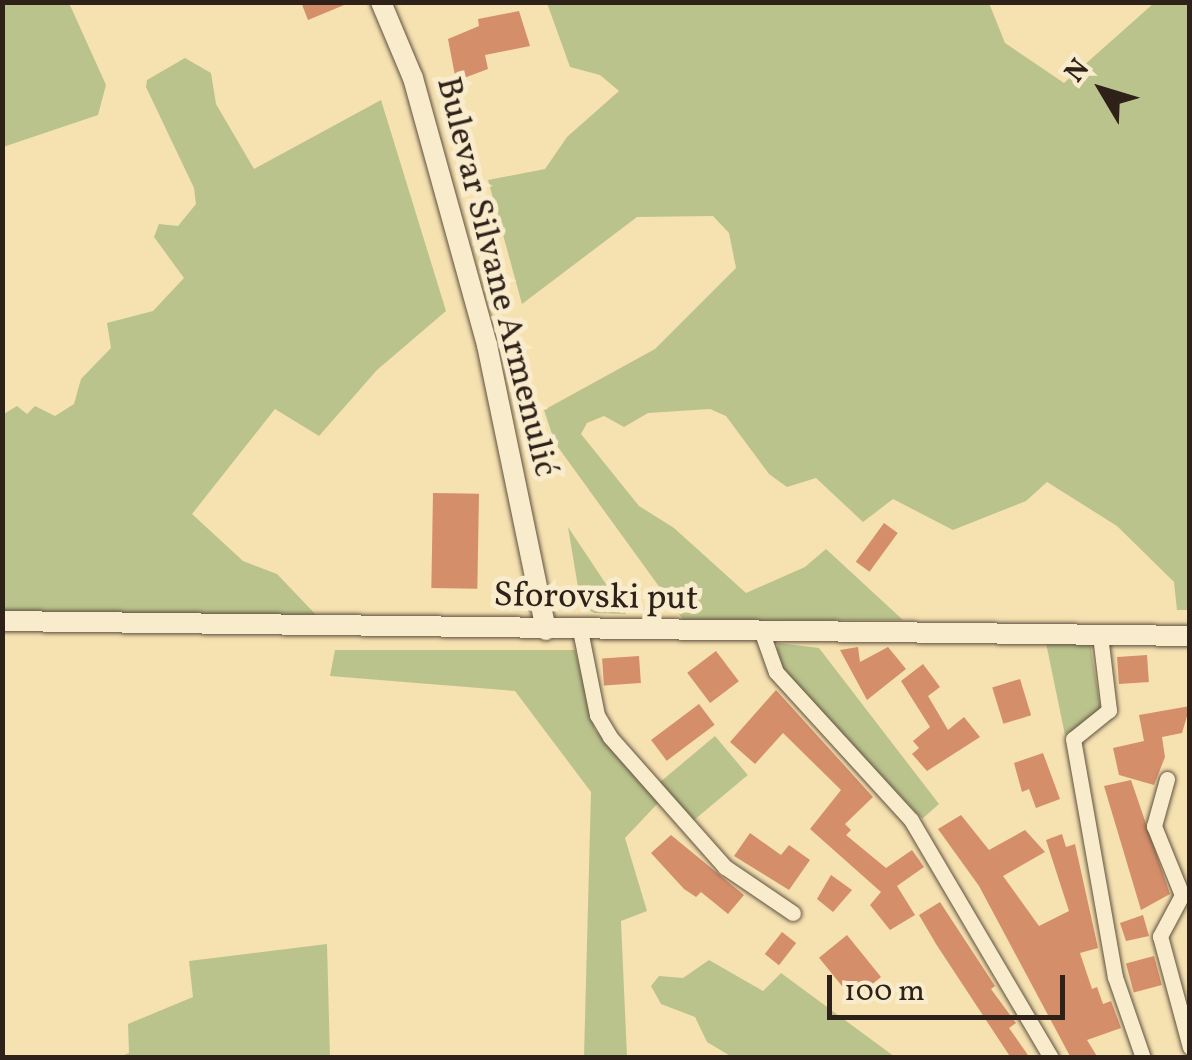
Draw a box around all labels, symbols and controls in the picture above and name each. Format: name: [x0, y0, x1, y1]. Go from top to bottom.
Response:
north arrow: [1052, 40, 1152, 140]
text: N: [1056, 51, 1100, 91]
street label: Bulevar Silvane Armenulić: [426, 73, 566, 481]
street label: Sforovski put: [493, 575, 699, 621]
scale bar: [832, 955, 1070, 1017]
text: 100 m: [844, 971, 925, 1013]

